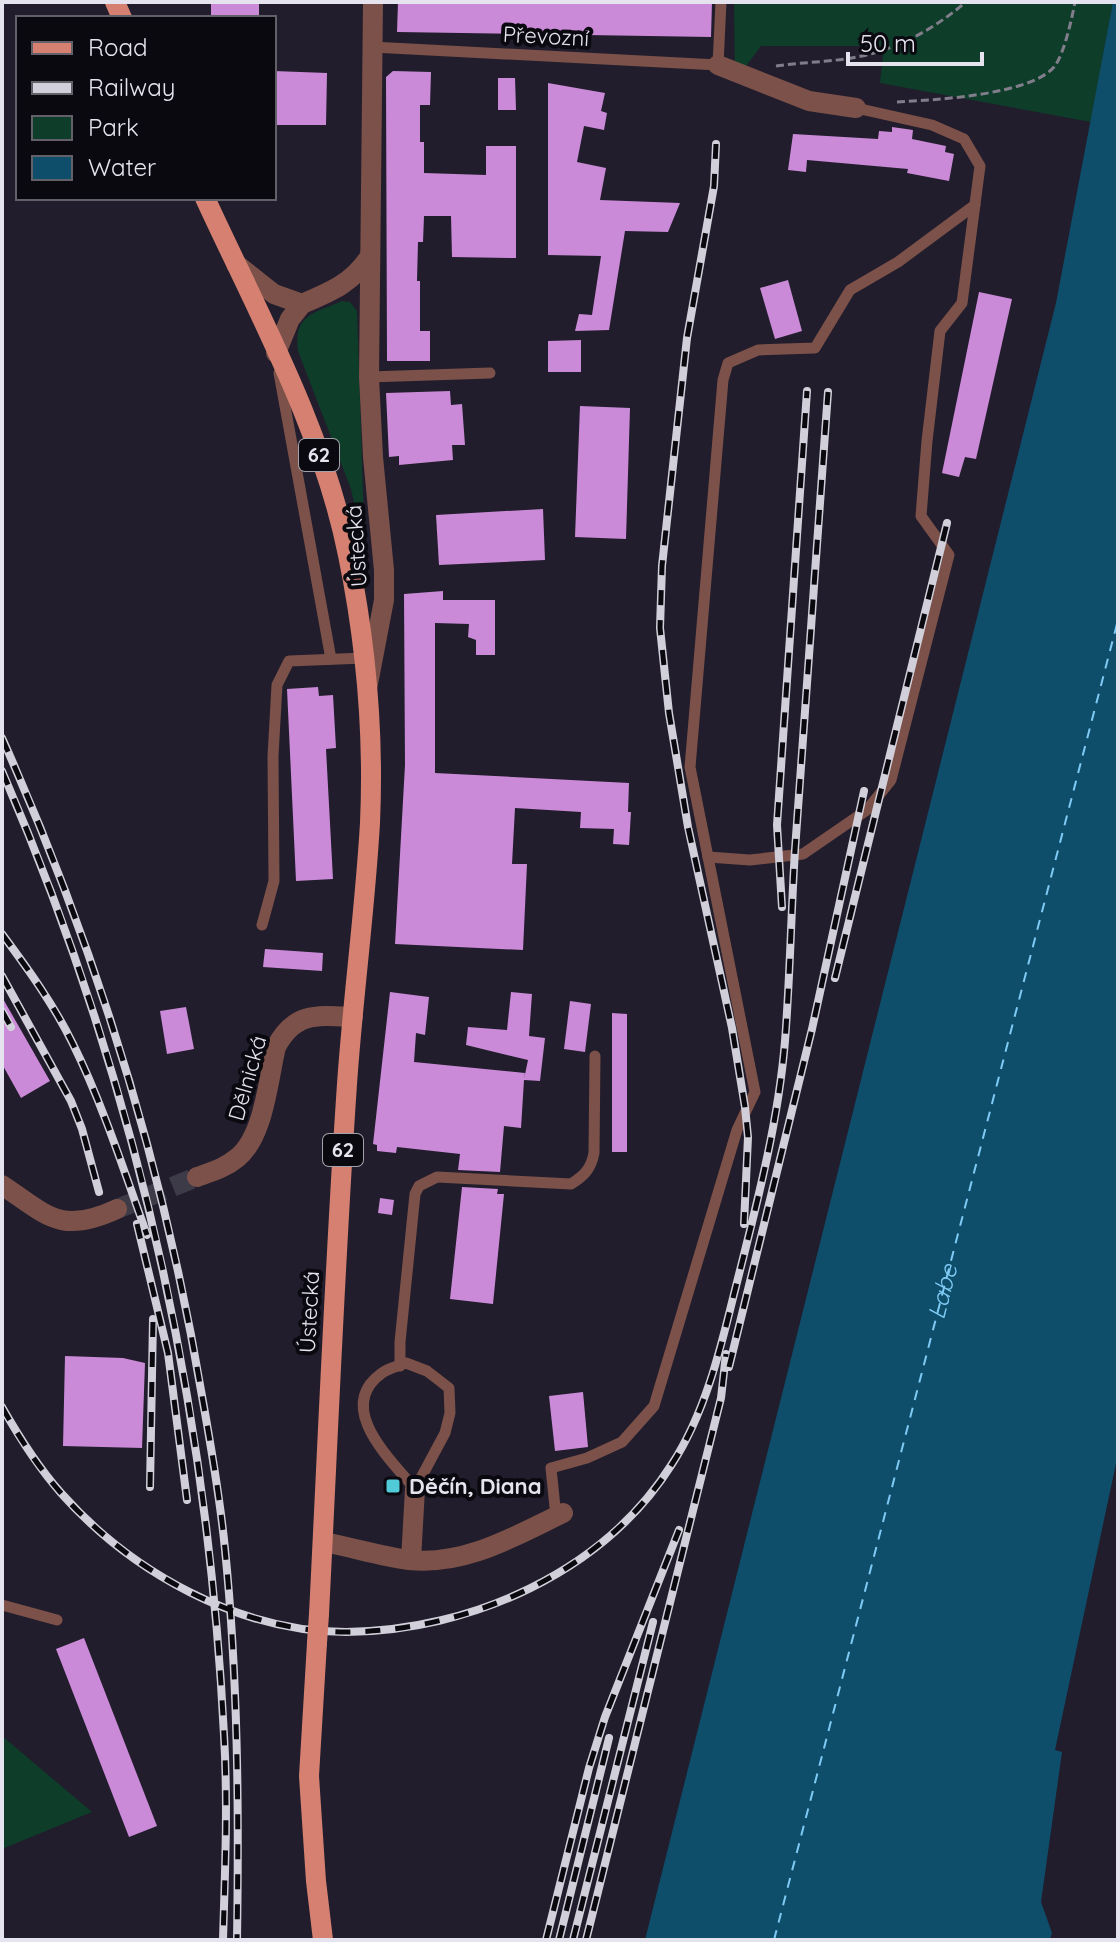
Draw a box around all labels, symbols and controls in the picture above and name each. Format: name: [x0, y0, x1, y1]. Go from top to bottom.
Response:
legend: [16, 16, 276, 200]
scale bar: [848, 16, 982, 66]
street label: Převozní: [502, 20, 590, 52]
text: 50 m: [860, 28, 916, 58]
text: Road: [88, 32, 148, 62]
text: Railway: [88, 72, 175, 102]
text: Park: [88, 112, 139, 142]
text: Water: [88, 152, 156, 182]
road number: 62: [299, 439, 339, 471]
street label: Ústecká: [339, 504, 373, 588]
street label: Dělnická: [222, 1032, 272, 1124]
road number: 62: [323, 1134, 363, 1166]
water label: Labe: [920, 1259, 964, 1322]
street label: Ústecká: [293, 1270, 325, 1354]
place label: Děčín, Diana: [409, 1472, 542, 1500]
marker: Děčín, Diana: [384, 1477, 402, 1495]

